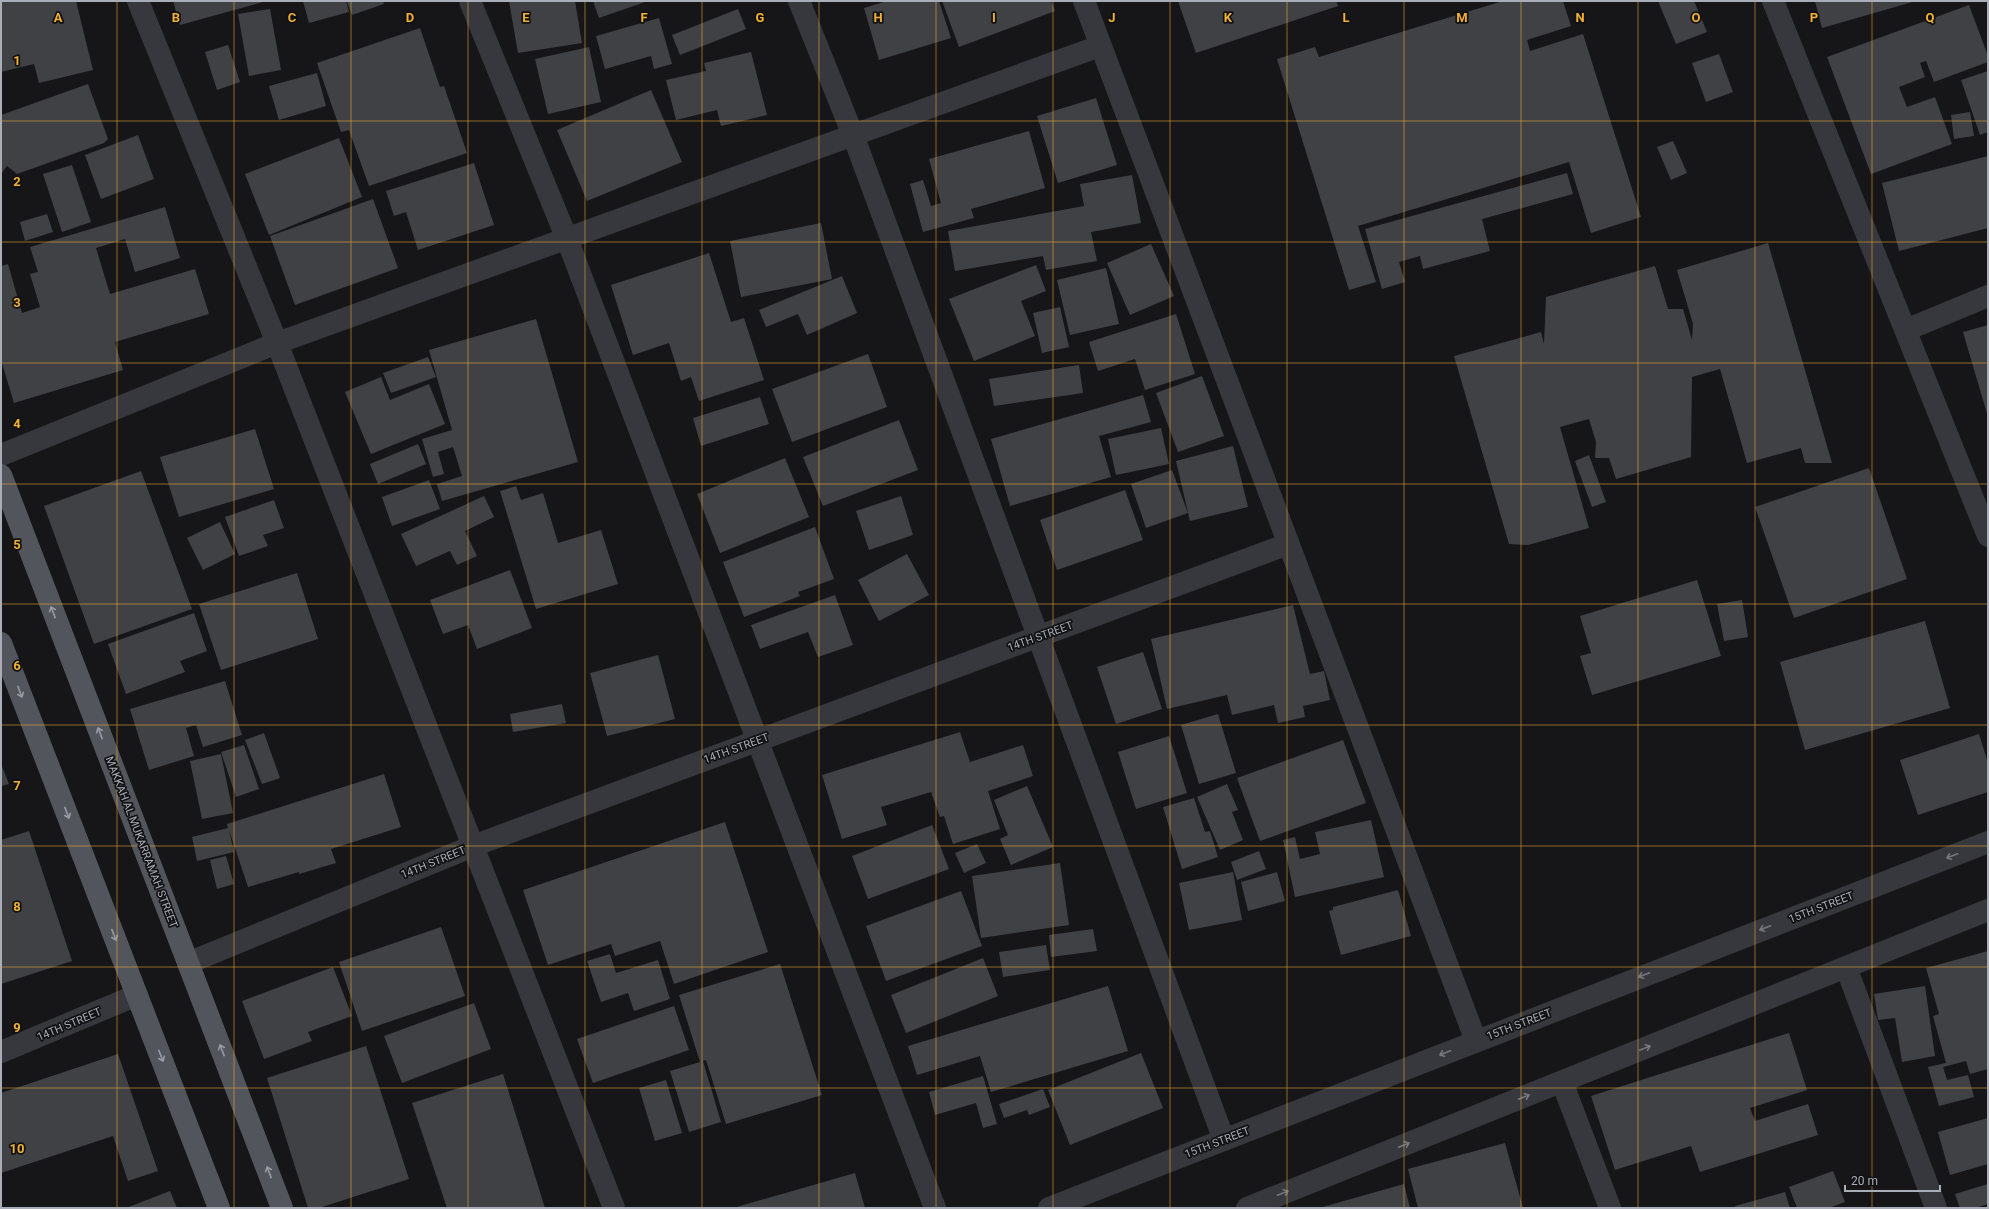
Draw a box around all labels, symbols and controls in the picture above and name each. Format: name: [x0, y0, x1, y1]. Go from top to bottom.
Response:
text: A: [54, 10, 63, 25]
text: B: [172, 10, 180, 25]
text: C: [288, 10, 297, 25]
text: D: [406, 10, 414, 25]
text: E: [522, 10, 530, 25]
text: F: [640, 10, 648, 25]
text: G: [756, 10, 765, 25]
text: H: [873, 10, 883, 25]
text: I: [992, 10, 996, 25]
text: J: [1108, 10, 1116, 25]
text: K: [1224, 10, 1233, 25]
text: L: [1342, 10, 1350, 25]
text: M: [1456, 10, 1468, 25]
text: N: [1575, 10, 1585, 25]
text: O: [1692, 10, 1701, 25]
text: P: [1810, 10, 1818, 25]
text: Q: [1926, 10, 1935, 25]
text: 1: [13, 53, 21, 68]
text: 2: [13, 174, 21, 189]
text: 3: [13, 295, 21, 310]
text: 4: [13, 416, 21, 431]
text: 5: [13, 537, 21, 552]
one-way arrow: [49, 606, 57, 618]
street label: 14TH STREET: [1006, 618, 1075, 654]
text: 6: [13, 658, 21, 673]
one-way arrow: [17, 686, 25, 698]
one-way arrow: [95, 727, 103, 739]
street label: 14TH STREET: [702, 730, 771, 766]
street label: MAKKAH AL MUKARRAMAH STREET: [103, 755, 180, 930]
text: 7: [13, 778, 21, 793]
one-way arrow: [64, 807, 71, 819]
street label: 14TH STREET: [399, 843, 468, 881]
one-way arrow: [1946, 852, 1958, 860]
street label: 15TH STREET: [1787, 889, 1856, 926]
text: 8: [13, 899, 21, 914]
one-way arrow: [1760, 925, 1772, 933]
one-way arrow: [110, 928, 118, 940]
one-way arrow: [1639, 972, 1651, 980]
street label: 14TH STREET: [35, 1005, 104, 1044]
street label: 15TH STREET: [1485, 1006, 1554, 1043]
text: 9: [13, 1020, 21, 1035]
one-way arrow: [1638, 1044, 1650, 1052]
one-way arrow: [217, 1045, 225, 1057]
one-way arrow: [157, 1049, 165, 1061]
one-way arrow: [1439, 1050, 1451, 1058]
one-way arrow: [1518, 1092, 1530, 1100]
street label: 15TH STREET: [1183, 1124, 1252, 1161]
text: 10: [10, 1141, 24, 1156]
one-way arrow: [1397, 1141, 1409, 1149]
one-way arrow: [264, 1166, 272, 1178]
scale bar: [1845, 1167, 1940, 1193]
text: 20 m: [1851, 1174, 1878, 1188]
one-way arrow: [1276, 1189, 1288, 1197]

